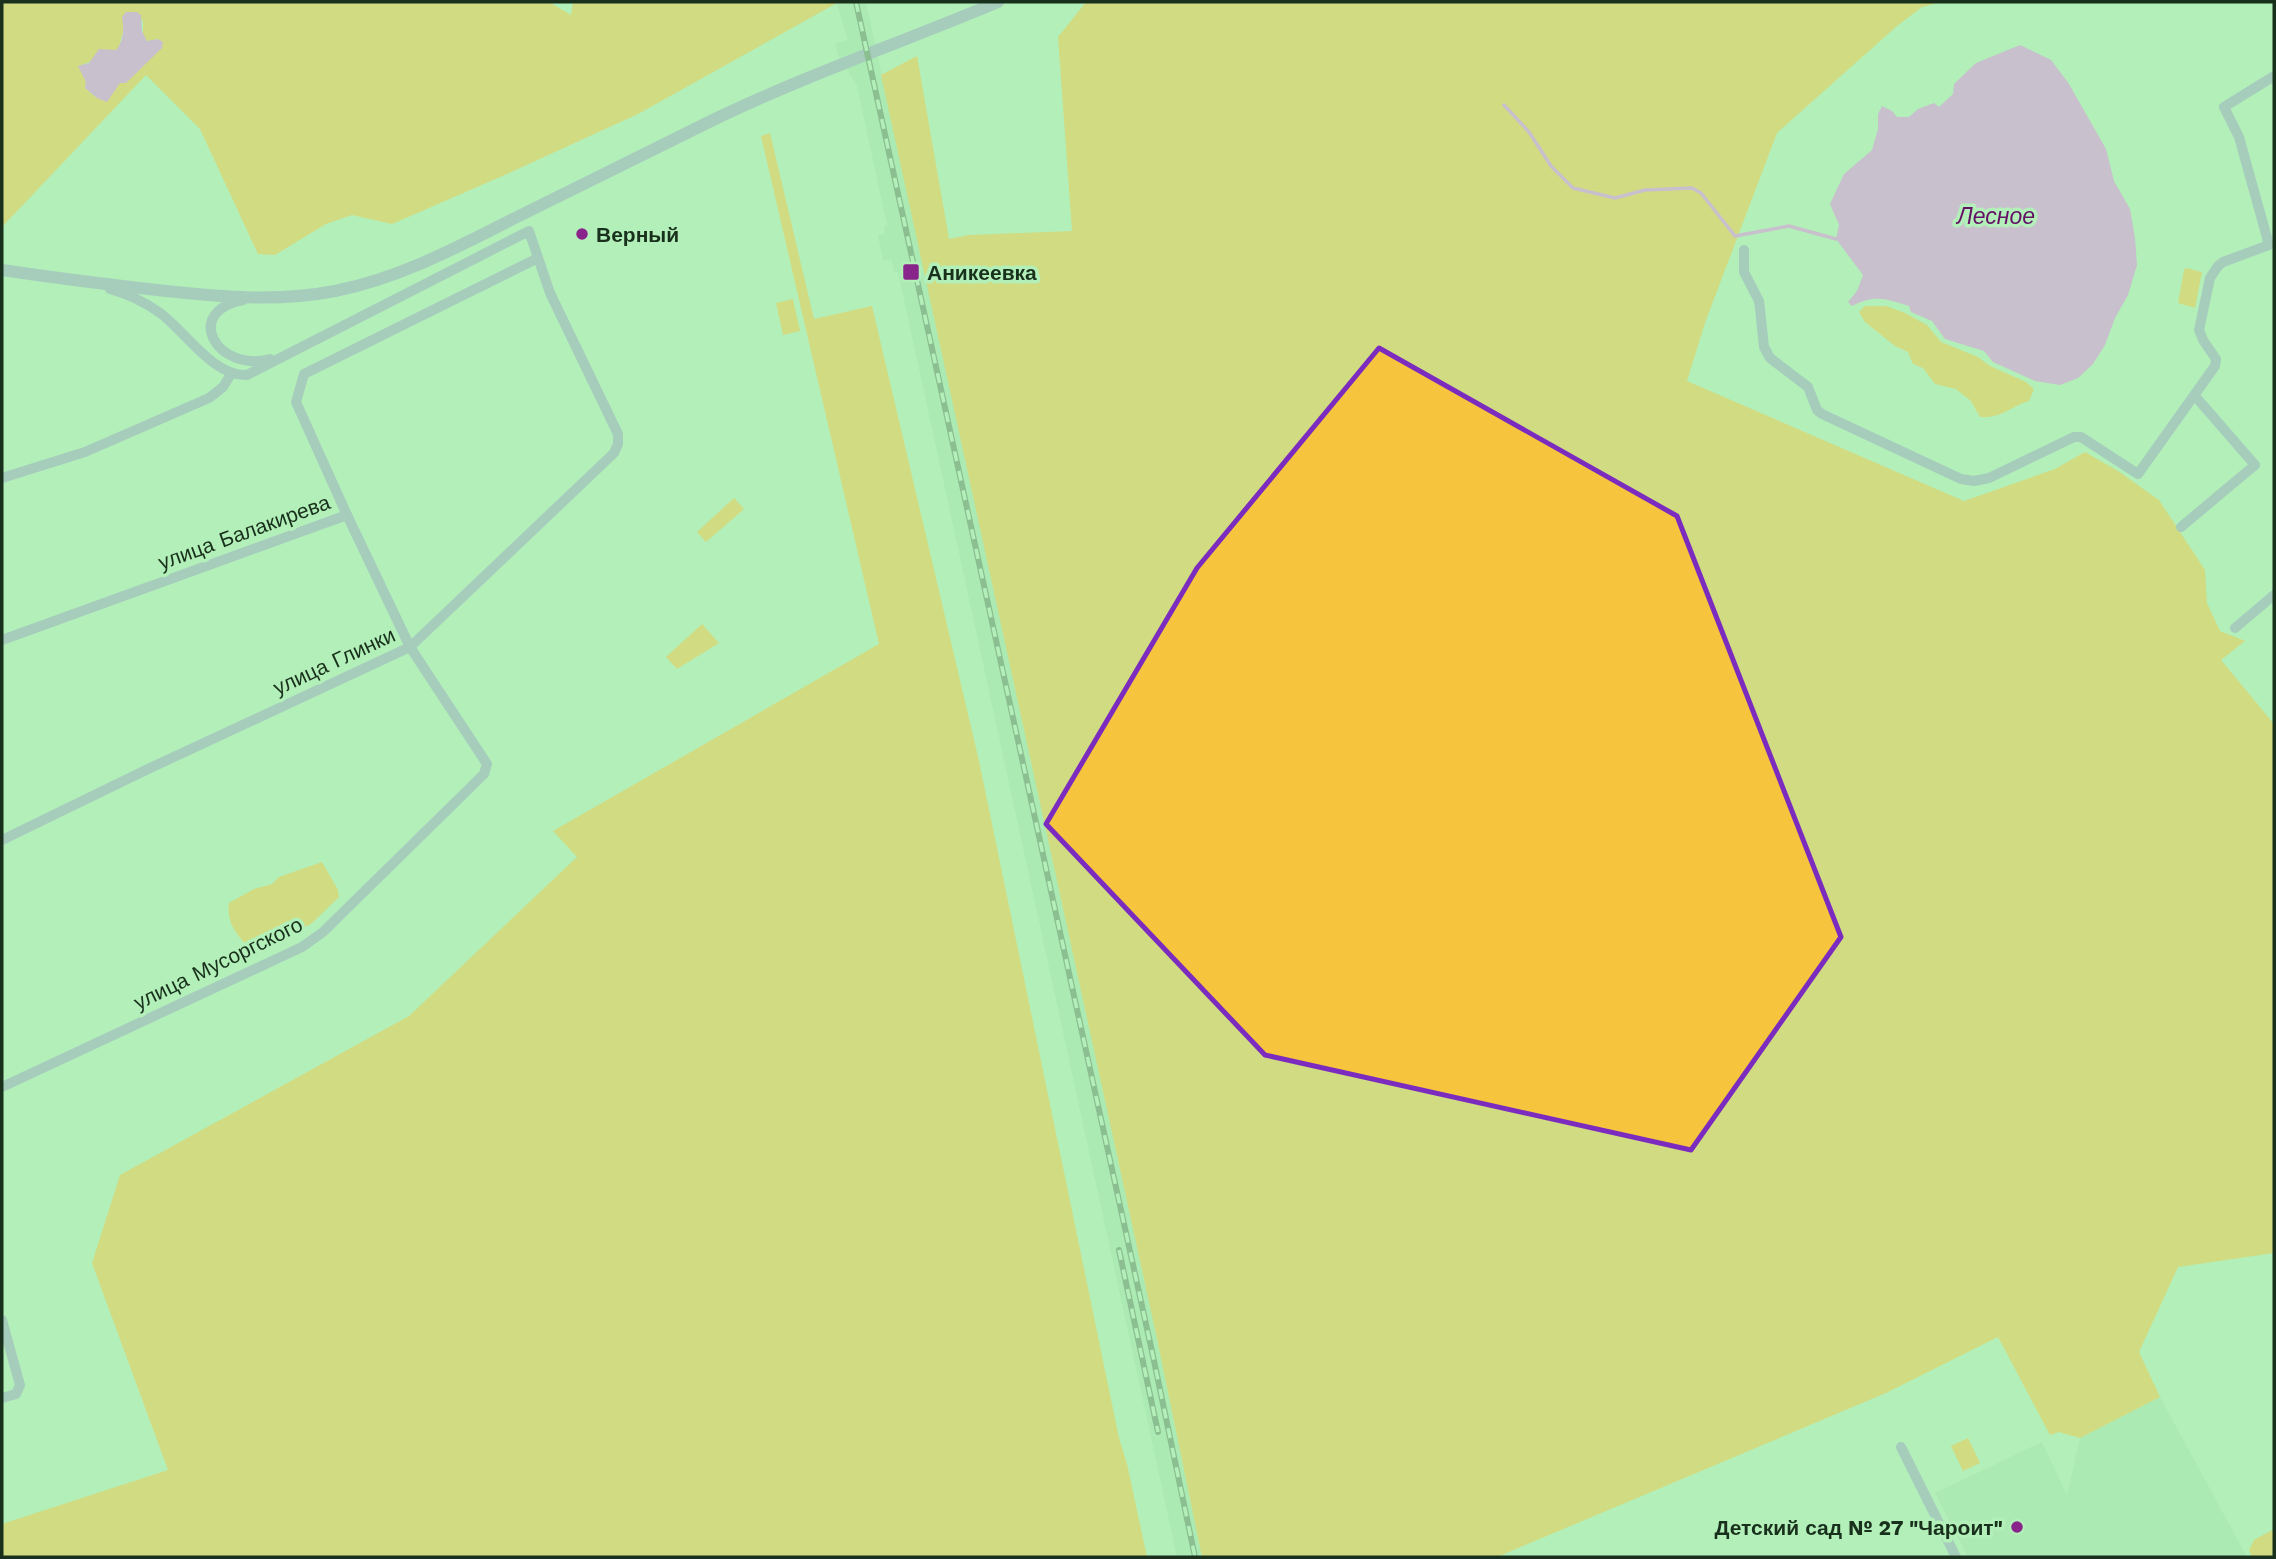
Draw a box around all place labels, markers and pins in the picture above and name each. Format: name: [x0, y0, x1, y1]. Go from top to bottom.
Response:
place label: Верный: [596, 222, 679, 247]
marker: Верный: [574, 226, 590, 242]
place label: Аникеевка: [927, 260, 1037, 285]
marker: Аникеевка: [901, 262, 921, 282]
place label: Детский сад № 27 "Чароит": [1714, 1515, 2003, 1540]
marker: Детский сад № 27 "Чароит": [2009, 1519, 2025, 1535]

